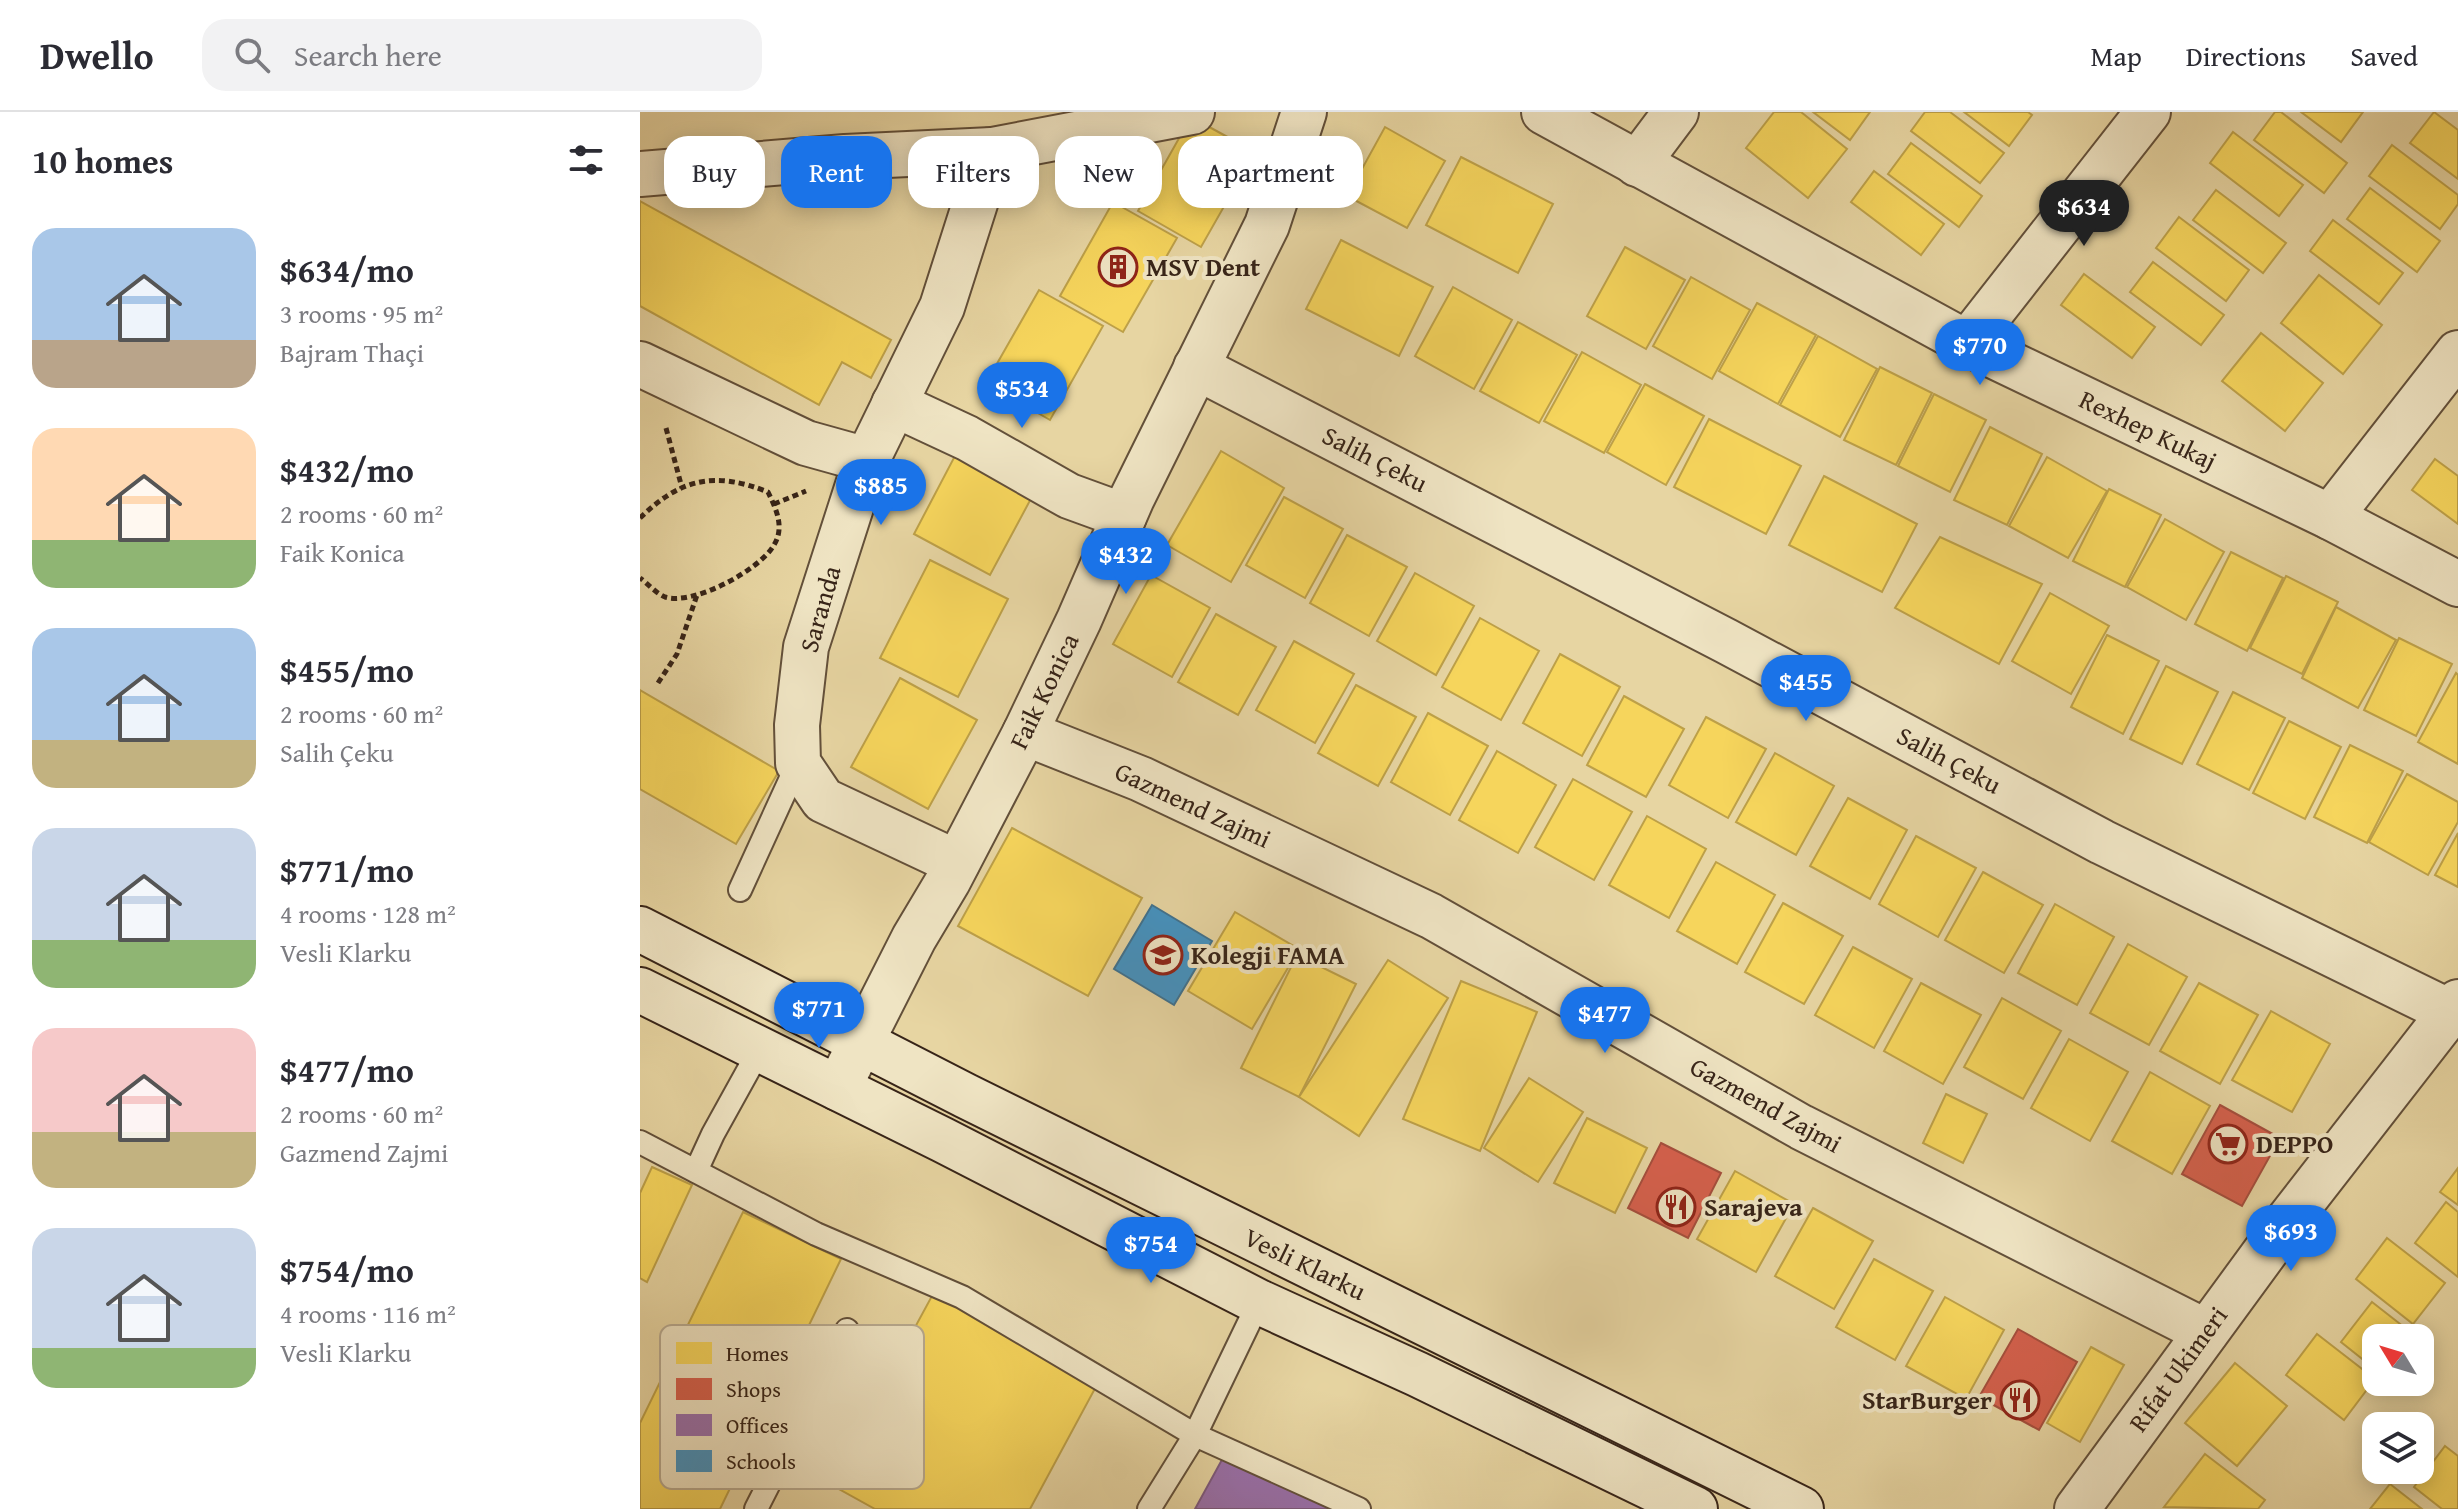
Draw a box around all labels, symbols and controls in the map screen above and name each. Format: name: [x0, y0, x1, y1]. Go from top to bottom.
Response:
search box: [202, 19, 762, 91]
text: Dwello: [40, 27, 154, 83]
icon: search: [230, 33, 274, 77]
text: Search here: [294, 33, 442, 77]
text: Map: [2090, 35, 2142, 76]
text: Directions: [2186, 35, 2306, 76]
text: Saved: [2350, 35, 2418, 76]
text: 10 homes: [32, 136, 173, 185]
chip: Buy: [664, 136, 765, 208]
chip: Rent: [781, 136, 892, 208]
chip: Filters: [908, 136, 1039, 208]
chip: New: [1055, 136, 1162, 208]
chip: Apartment: [1178, 136, 1363, 208]
icon: filters: [564, 138, 608, 182]
pin: $634: [2037, 180, 2131, 248]
text: $634: [2057, 186, 2111, 225]
text: $634/mo: [280, 245, 414, 294]
building icon: MSV Dent: [1097, 246, 1139, 288]
place label: MSV Dent: [1146, 247, 1260, 286]
icon: home: [96, 260, 192, 356]
text: 3 rooms · 95 m²: [280, 294, 443, 333]
pin: $770: [1933, 319, 2027, 387]
text: $770: [1953, 325, 2007, 364]
text: Bajram Thaçi: [280, 333, 424, 372]
pin: $534: [975, 362, 1069, 430]
text: $534: [995, 368, 1049, 407]
street label: Rexhep Kukaj: [2073, 379, 2224, 480]
street label: Salih Çeku: [1316, 415, 1435, 502]
text: $432/mo: [280, 445, 414, 494]
pin: $885: [834, 459, 928, 527]
icon: home: [96, 460, 192, 556]
text: $885: [854, 465, 908, 504]
text: 2 rooms · 60 m²: [280, 494, 443, 533]
pin: $432: [1079, 528, 1173, 596]
text: Faik Konica: [280, 533, 405, 572]
text: $432: [1099, 534, 1153, 573]
street label: Saranda: [789, 560, 851, 657]
street label: Faik Konica: [999, 626, 1089, 755]
text: $455/mo: [280, 645, 414, 694]
pin: $455: [1759, 655, 1853, 723]
icon: home: [96, 660, 192, 756]
text: $455: [1779, 661, 1833, 700]
text: 2 rooms · 60 m²: [280, 694, 443, 733]
street label: Salih Çeku: [1890, 716, 2009, 803]
text: Salih Çeku: [280, 733, 394, 772]
street label: Gazmend Zajmi: [1109, 751, 1278, 858]
text: $771/mo: [280, 845, 414, 894]
icon: home: [96, 860, 192, 956]
text: 4 rooms · 128 m²: [280, 894, 456, 933]
text: Vesli Klarku: [280, 933, 411, 972]
school or university icon: Kolegji FAMA: [1142, 934, 1184, 976]
place label: Kolegji FAMA: [1191, 935, 1345, 974]
pin: $771: [772, 982, 866, 1050]
pin: $477: [1558, 987, 1652, 1055]
text: $771: [792, 988, 846, 1027]
text: $477: [1578, 993, 1632, 1032]
text: $477/mo: [280, 1045, 414, 1094]
street label: Gazmend Zajmi: [1683, 1047, 1849, 1162]
icon: home: [96, 1060, 192, 1156]
text: 2 rooms · 60 m²: [280, 1094, 443, 1133]
supermarket icon: DEPPO: [2207, 1123, 2249, 1165]
place label: DEPPO: [2256, 1124, 2333, 1163]
text: Gazmend Zajmi: [280, 1133, 448, 1172]
restaurant icon: Sarajeva: [1655, 1186, 1697, 1228]
place label: Sarajeva: [1704, 1187, 1803, 1226]
pin: $693: [2244, 1205, 2338, 1273]
text: $693: [2264, 1211, 2318, 1250]
pin: $754: [1104, 1217, 1198, 1285]
street label: Vesli Klarku: [1238, 1217, 1373, 1310]
text: $754: [1124, 1223, 1178, 1262]
text: $754/mo: [280, 1245, 414, 1294]
icon: home: [96, 1260, 192, 1356]
text: 4 rooms · 116 m²: [280, 1294, 456, 1333]
street label: Rifat Ukimeri: [2119, 1298, 2237, 1440]
north arrow: [2362, 1324, 2434, 1396]
map controls: [2362, 1324, 2434, 1484]
legend: [660, 1325, 924, 1489]
text: Vesli Klarku: [280, 1333, 411, 1372]
text: Homes: [726, 1337, 789, 1369]
text: Shops: [726, 1373, 781, 1405]
restaurant icon: StarBurger: [1999, 1379, 2041, 1421]
place label: StarBurger: [1862, 1380, 1992, 1419]
text: Offices: [726, 1409, 788, 1441]
button: layers: [2362, 1412, 2434, 1484]
text: Schools: [726, 1445, 796, 1477]

